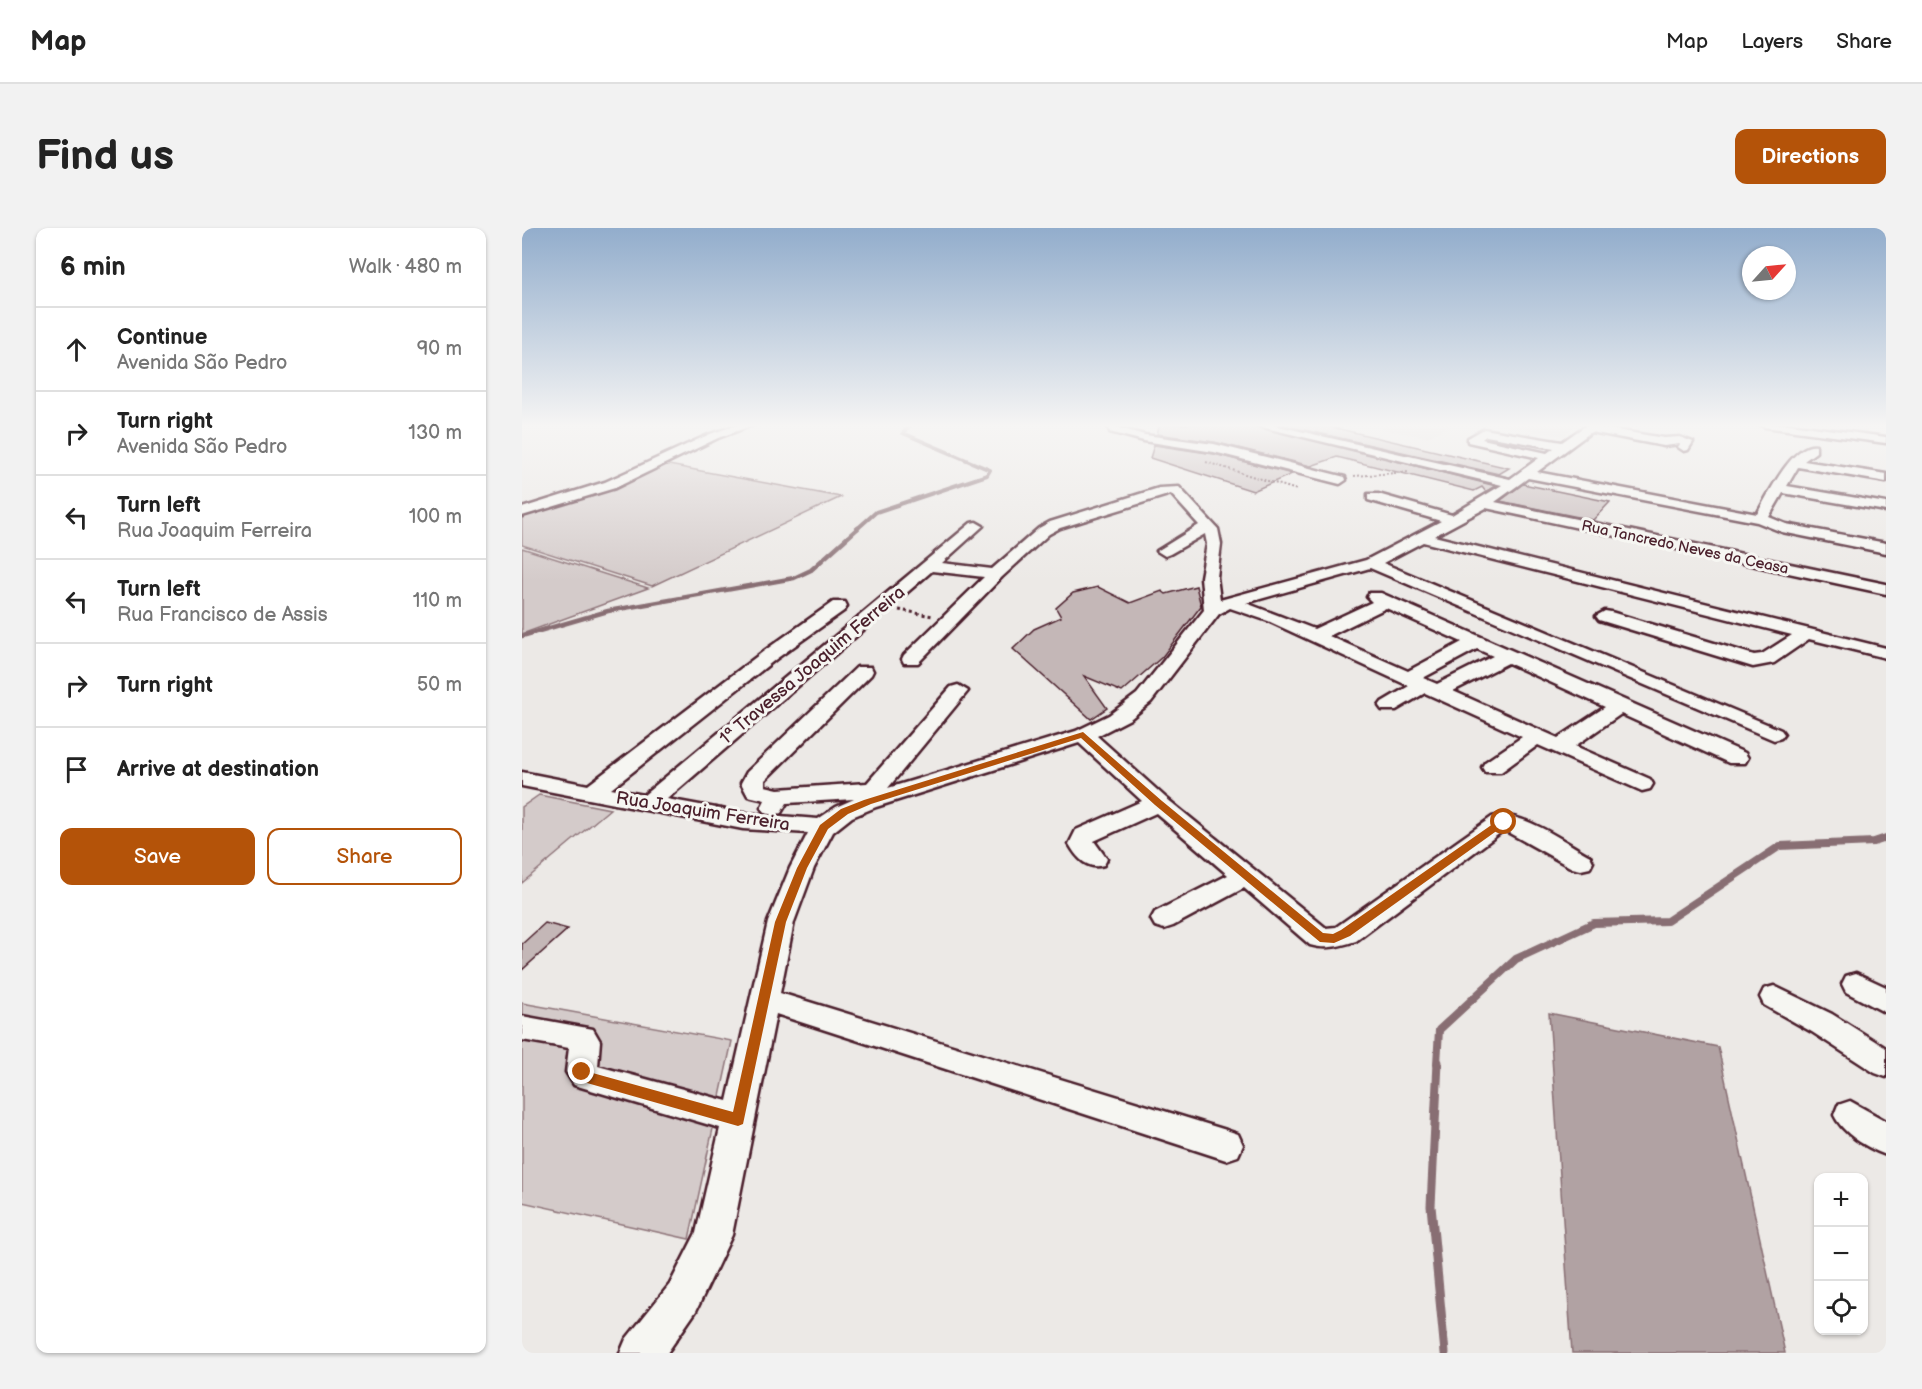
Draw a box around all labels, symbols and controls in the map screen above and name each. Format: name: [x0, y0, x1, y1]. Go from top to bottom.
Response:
text: Map: [30, 25, 86, 58]
text: Map: [1666, 29, 1708, 54]
text: Layers: [1741, 29, 1803, 54]
text: Share: [1836, 29, 1892, 54]
button: Directions: [1735, 129, 1886, 184]
text: Find us: [36, 131, 174, 182]
north arrow: [1742, 246, 1796, 300]
text: 6 min: [60, 252, 126, 283]
text: Walk · 480 m: [349, 255, 462, 279]
text: Continue: [117, 324, 207, 351]
icon: ahead: [60, 333, 93, 366]
text: 90 m: [417, 337, 462, 361]
text: Avenida São Pedro: [117, 351, 287, 375]
text: Turn right: [117, 408, 213, 435]
icon: right: [60, 417, 93, 450]
text: 130 m: [408, 421, 462, 445]
text: Avenida São Pedro: [117, 435, 287, 459]
text: Turn left: [117, 492, 201, 519]
icon: left: [60, 501, 93, 534]
text: 100 m: [409, 505, 462, 529]
street label: Rua Tancredo Neves da Ceasa: [1580, 516, 1790, 579]
text: Rua Joaquim Ferreira: [117, 519, 312, 543]
text: Turn left: [117, 576, 201, 603]
street label: 1ª Travessa Joaquim Ferreira: [715, 582, 909, 749]
icon: left: [60, 585, 93, 618]
text: 110 m: [413, 589, 462, 613]
text: Rua Francisco de Assis: [117, 603, 328, 627]
icon: right: [60, 669, 93, 702]
text: Turn right: [117, 672, 213, 699]
text: 50 m: [417, 673, 462, 697]
icon: arrive: [60, 753, 93, 786]
text: Arrive at destination: [117, 756, 319, 783]
street label: Rua Joaquim Ferreira: [615, 787, 791, 836]
route start: [1490, 808, 1516, 834]
button: Save: [60, 828, 255, 885]
button: Share: [267, 828, 462, 885]
route end: [568, 1058, 594, 1084]
map controls: [1814, 1173, 1868, 1335]
button: +: [1814, 1173, 1868, 1227]
button: −: [1814, 1227, 1868, 1281]
button: locate: [1814, 1281, 1868, 1335]

